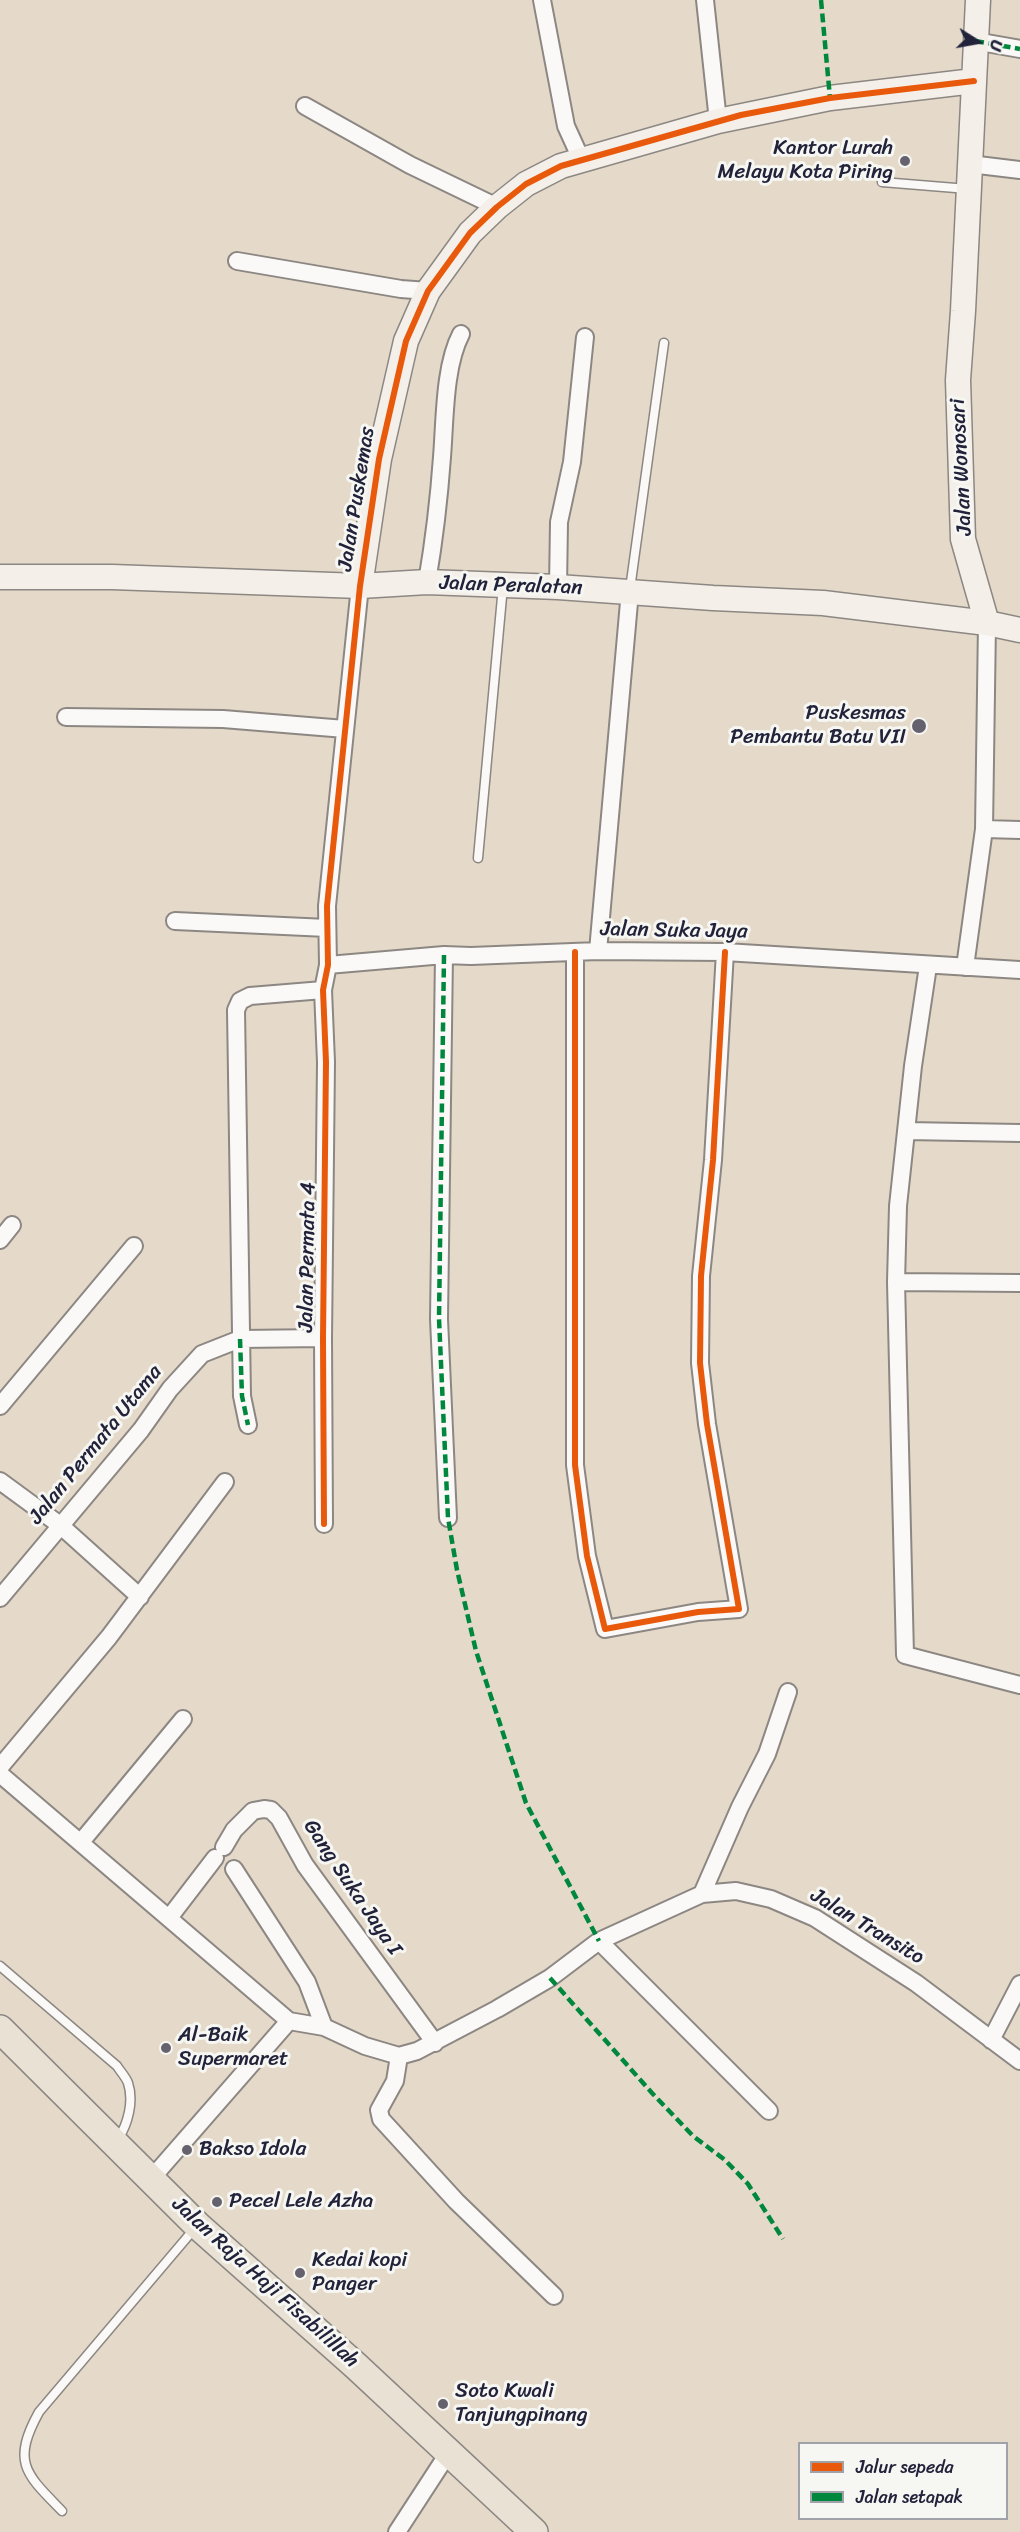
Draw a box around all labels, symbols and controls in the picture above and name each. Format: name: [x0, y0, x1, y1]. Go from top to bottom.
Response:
north arrow: [948, 12, 1008, 72]
text: U: [981, 38, 1011, 53]
place label: Kantor Lurah Melayu Kota Piring: [717, 136, 893, 186]
marker: Kantor Lurah Melayu Kota Piring: [898, 154, 912, 168]
street label: Jalan Wonosari: [946, 398, 978, 536]
street label: Jalan Puskemas: [333, 425, 381, 573]
street label: Jalan Peralatan: [439, 571, 583, 601]
place label: Puskesmas Pembantu Batu VII: [730, 701, 906, 751]
marker: Puskesmas Pembantu Batu VII: [910, 717, 928, 735]
street label: Jalan Suka Jaya: [600, 917, 748, 945]
street label: Jalan Permata 4: [294, 1182, 322, 1332]
street label: Jalan Permata Utama: [24, 1360, 168, 1530]
street label: Gang Suka Jaya I: [297, 1815, 407, 1961]
street label: Jalan Transito: [806, 1883, 928, 1971]
place label: Al-Baik Supermaret: [178, 2023, 288, 2073]
marker: Al-Baik Supermaret: [159, 2041, 173, 2055]
place label: Bakso Idola: [199, 2137, 306, 2163]
marker: Bakso Idola: [180, 2143, 194, 2157]
place label: Pecel Lele Azha: [229, 2189, 373, 2215]
street label: Jalan Raja Haji Fisabilillah: [166, 2192, 364, 2374]
marker: Pecel Lele Azha: [210, 2195, 224, 2209]
place label: Kedai kopi Panger: [312, 2248, 407, 2298]
marker: Kedai kopi Panger: [293, 2266, 307, 2280]
place label: Soto Kwali Tanjungpinang: [455, 2379, 587, 2429]
marker: Soto Kwali Tanjungpinang: [436, 2397, 450, 2411]
legend: [798, 2442, 1008, 2520]
text: Jalur sepeda: [856, 2451, 954, 2483]
text: Jalan setapak: [856, 2481, 963, 2513]

